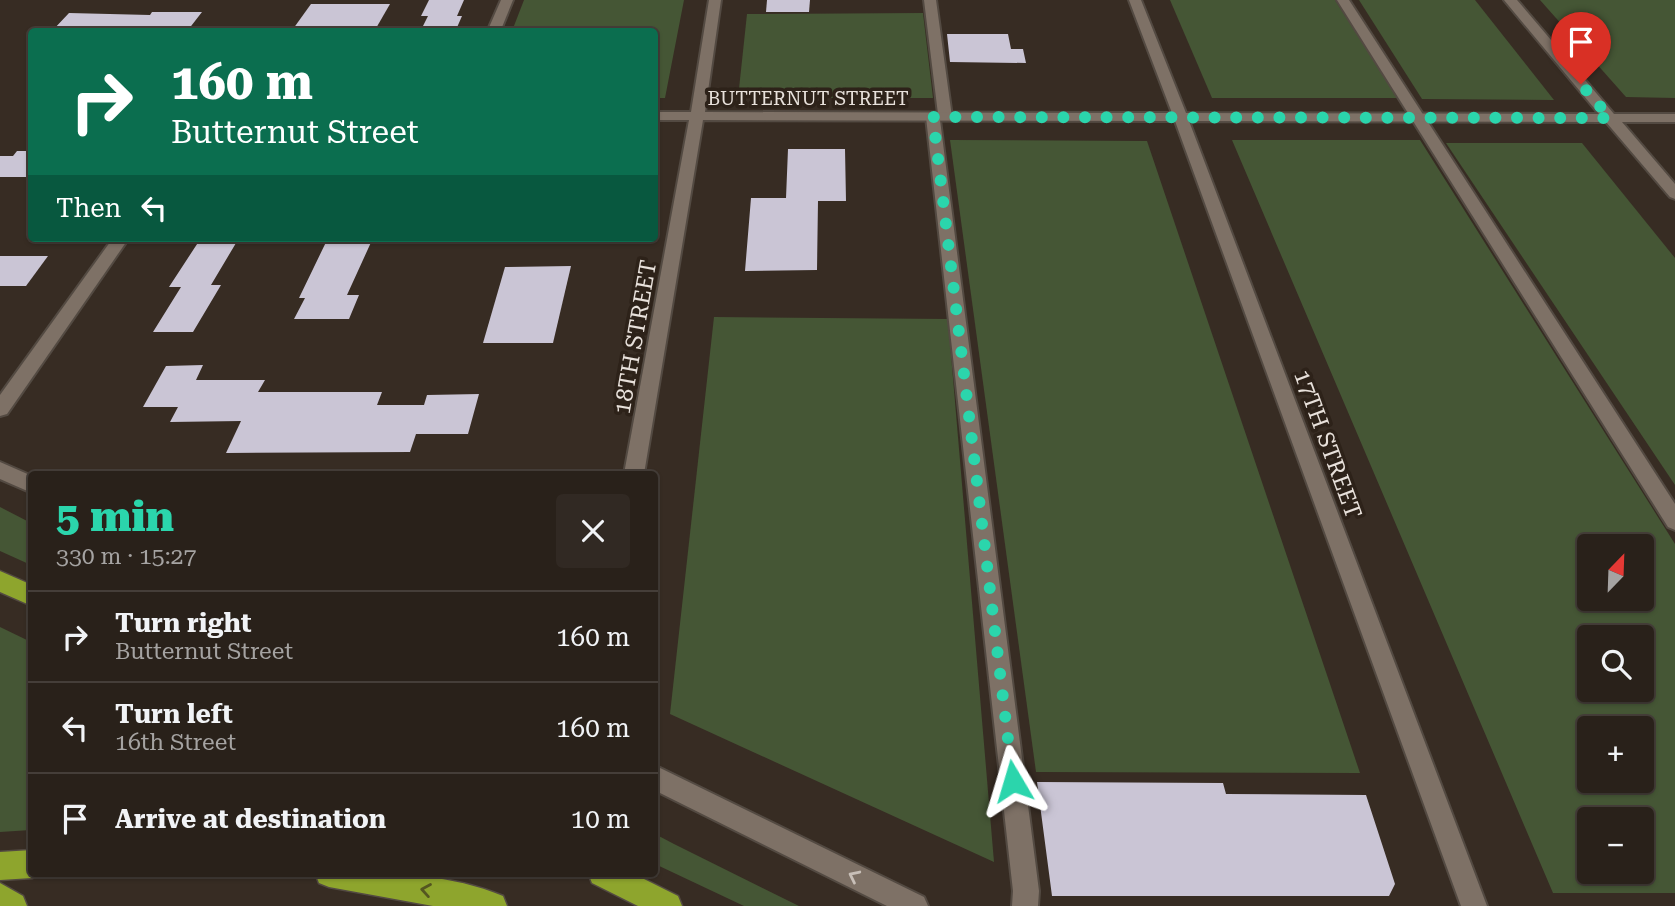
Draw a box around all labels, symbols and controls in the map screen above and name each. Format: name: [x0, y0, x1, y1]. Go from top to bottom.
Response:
pin: [1551, 12.0, 1611, 84]
icon: arrive: [1562, 23, 1600, 61]
text: 160 m: [171, 54, 313, 111]
icon: right: [56, 56, 147, 147]
street label: BUTTERNUT STREET: [707, 87, 909, 110]
text: Butternut Street: [171, 113, 419, 151]
icon: left: [135, 189, 173, 227]
text: Then: [56, 193, 121, 223]
street label: 18TH STREET: [609, 258, 662, 416]
street label: 17TH STREET: [1288, 366, 1367, 522]
text: 5 min: [56, 492, 174, 541]
button: close: [556, 494, 630, 568]
north arrow: [1577, 534, 1654, 611]
map controls: [1577, 534, 1654, 884]
text: 330 m · 15:27: [56, 543, 196, 570]
text: Turn right: [115, 608, 251, 638]
icon: right: [56, 618, 94, 656]
text: 160 m: [556, 622, 630, 652]
button: search: [1577, 625, 1654, 702]
text: Butternut Street: [115, 638, 293, 665]
text: Turn left: [115, 699, 233, 729]
icon: left: [56, 709, 94, 747]
text: 160 m: [556, 713, 630, 743]
button: +: [1577, 716, 1654, 793]
text: 16th Street: [115, 729, 236, 756]
position arrow: [976, 744, 1050, 818]
icon: arrive: [56, 800, 94, 838]
text: Arrive at destination: [115, 804, 386, 834]
text: 10 m: [571, 804, 630, 834]
button: −: [1577, 807, 1654, 884]
one-way arrow: [849, 870, 861, 884]
one-way arrow: [420, 884, 432, 899]

